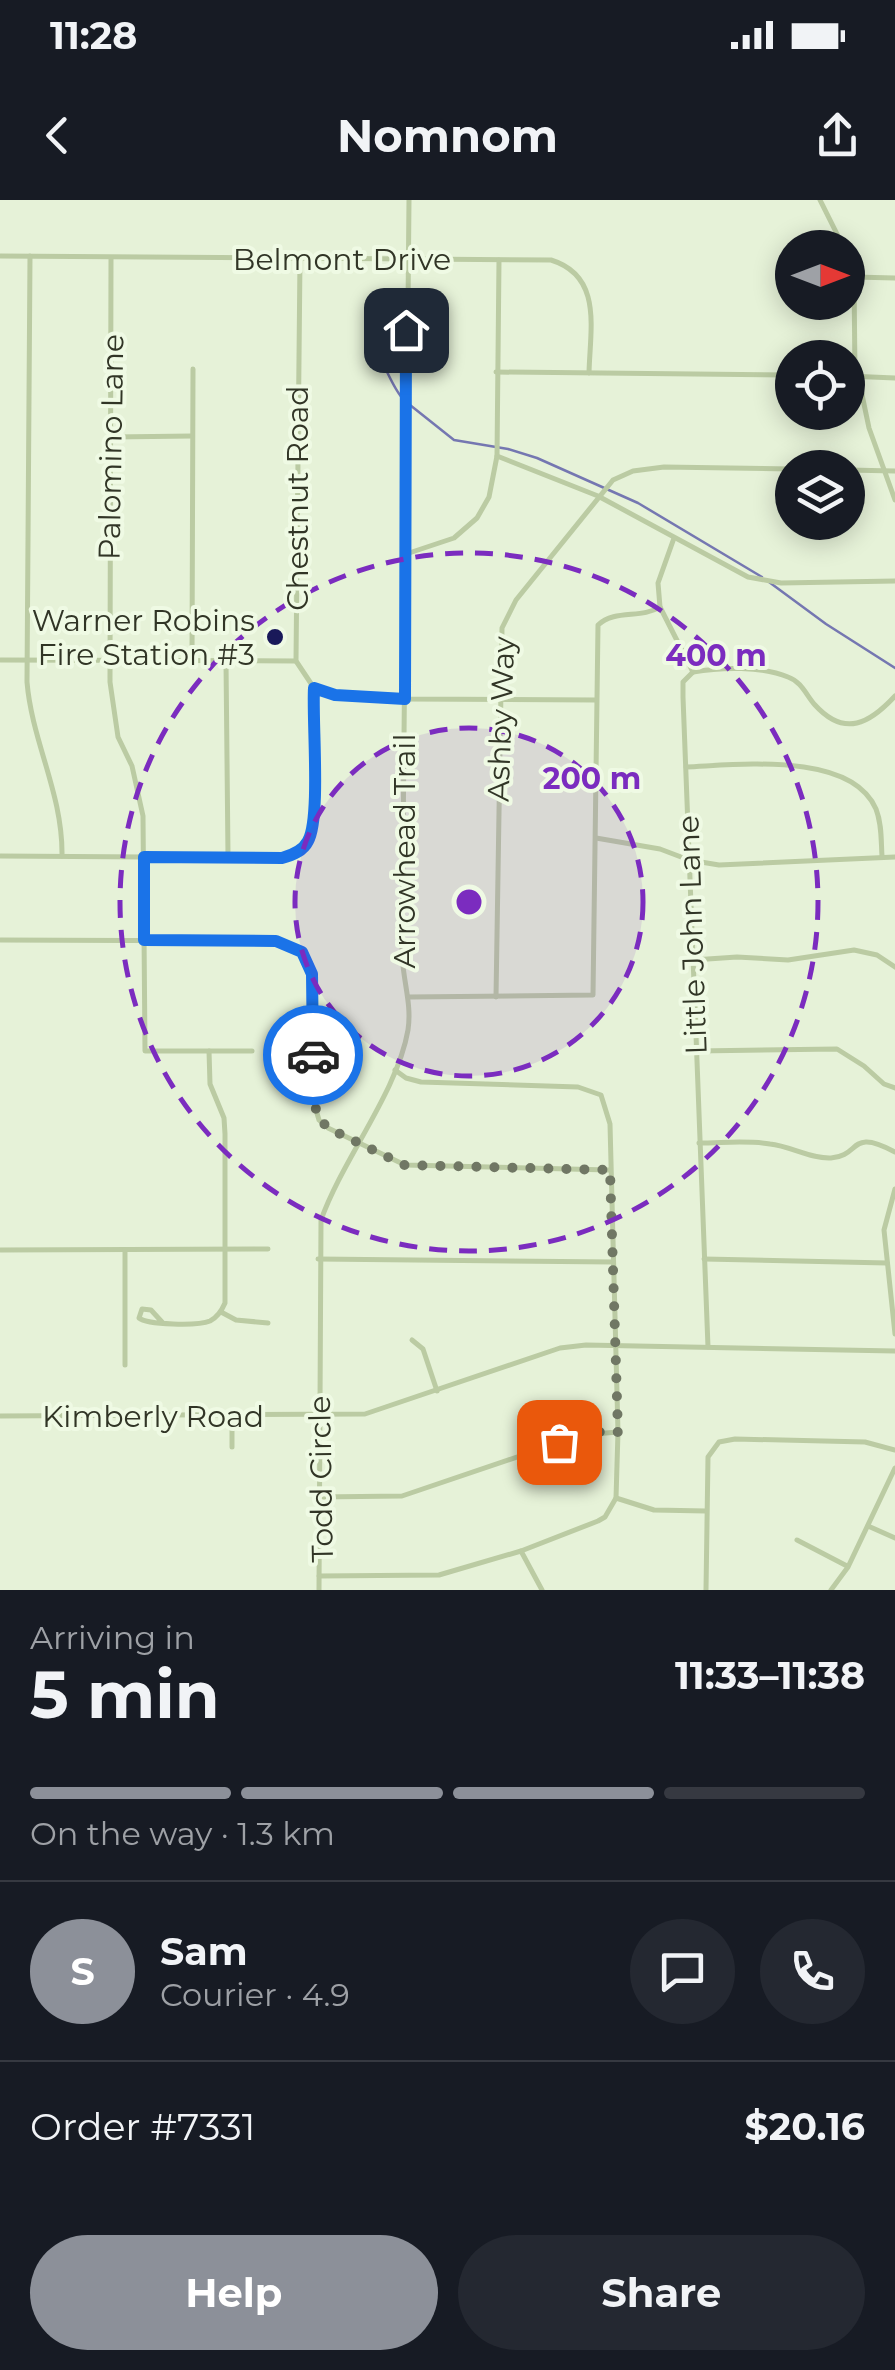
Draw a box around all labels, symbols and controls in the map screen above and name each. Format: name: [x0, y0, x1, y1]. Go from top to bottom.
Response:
text: 11:28: [50, 12, 137, 59]
icon: back: [30, 108, 85, 163]
text: Nomnom: [337, 108, 558, 163]
icon: share: [810, 108, 865, 163]
north arrow: [775, 230, 865, 320]
map controls: [775, 230, 865, 540]
street label: Belmont Drive: [233, 241, 451, 278]
pin: [364, 288, 449, 373]
icon: home: [379, 303, 434, 358]
street label: Palomino Lane: [91, 334, 131, 560]
button: locate: [775, 340, 865, 430]
street label: Chestnut Road: [279, 385, 316, 611]
button: layers: [775, 450, 865, 540]
place label: Warner Robins Fire Station #3: [32, 602, 255, 673]
marker: Warner Robins Fire Station #3: [264, 626, 286, 648]
street label: Ashby Way: [480, 635, 522, 802]
text: 400 m: [665, 637, 767, 674]
street label: Arrowhead Trail: [386, 734, 423, 969]
text: 200 m: [543, 760, 641, 797]
street label: Little John Lane: [669, 815, 715, 1055]
centre of rings: [451, 884, 487, 920]
courier: [263, 1005, 363, 1105]
icon: car: [286, 1028, 341, 1083]
street label: Todd Circle: [301, 1395, 341, 1563]
street label: Kimberly Road: [42, 1398, 264, 1435]
pin: [517, 1400, 602, 1485]
icon: bag: [532, 1415, 587, 1470]
text: Arriving in: [30, 1618, 195, 1657]
text: 11:33–11:38: [675, 1652, 865, 1699]
text: 5 min: [30, 1655, 220, 1734]
text: On the way · 1.3 km: [30, 1814, 335, 1853]
button: chat: [630, 1919, 735, 2024]
button: phone: [760, 1919, 865, 2024]
text: Sam: [160, 1928, 248, 1975]
text: S: [70, 1948, 95, 1995]
text: Courier · 4.9: [160, 1975, 350, 2014]
text: Order #7331: [30, 2103, 255, 2150]
text: $20.16: [745, 2103, 865, 2150]
button: Help: [30, 2235, 438, 2350]
button: Share: [458, 2235, 865, 2350]

